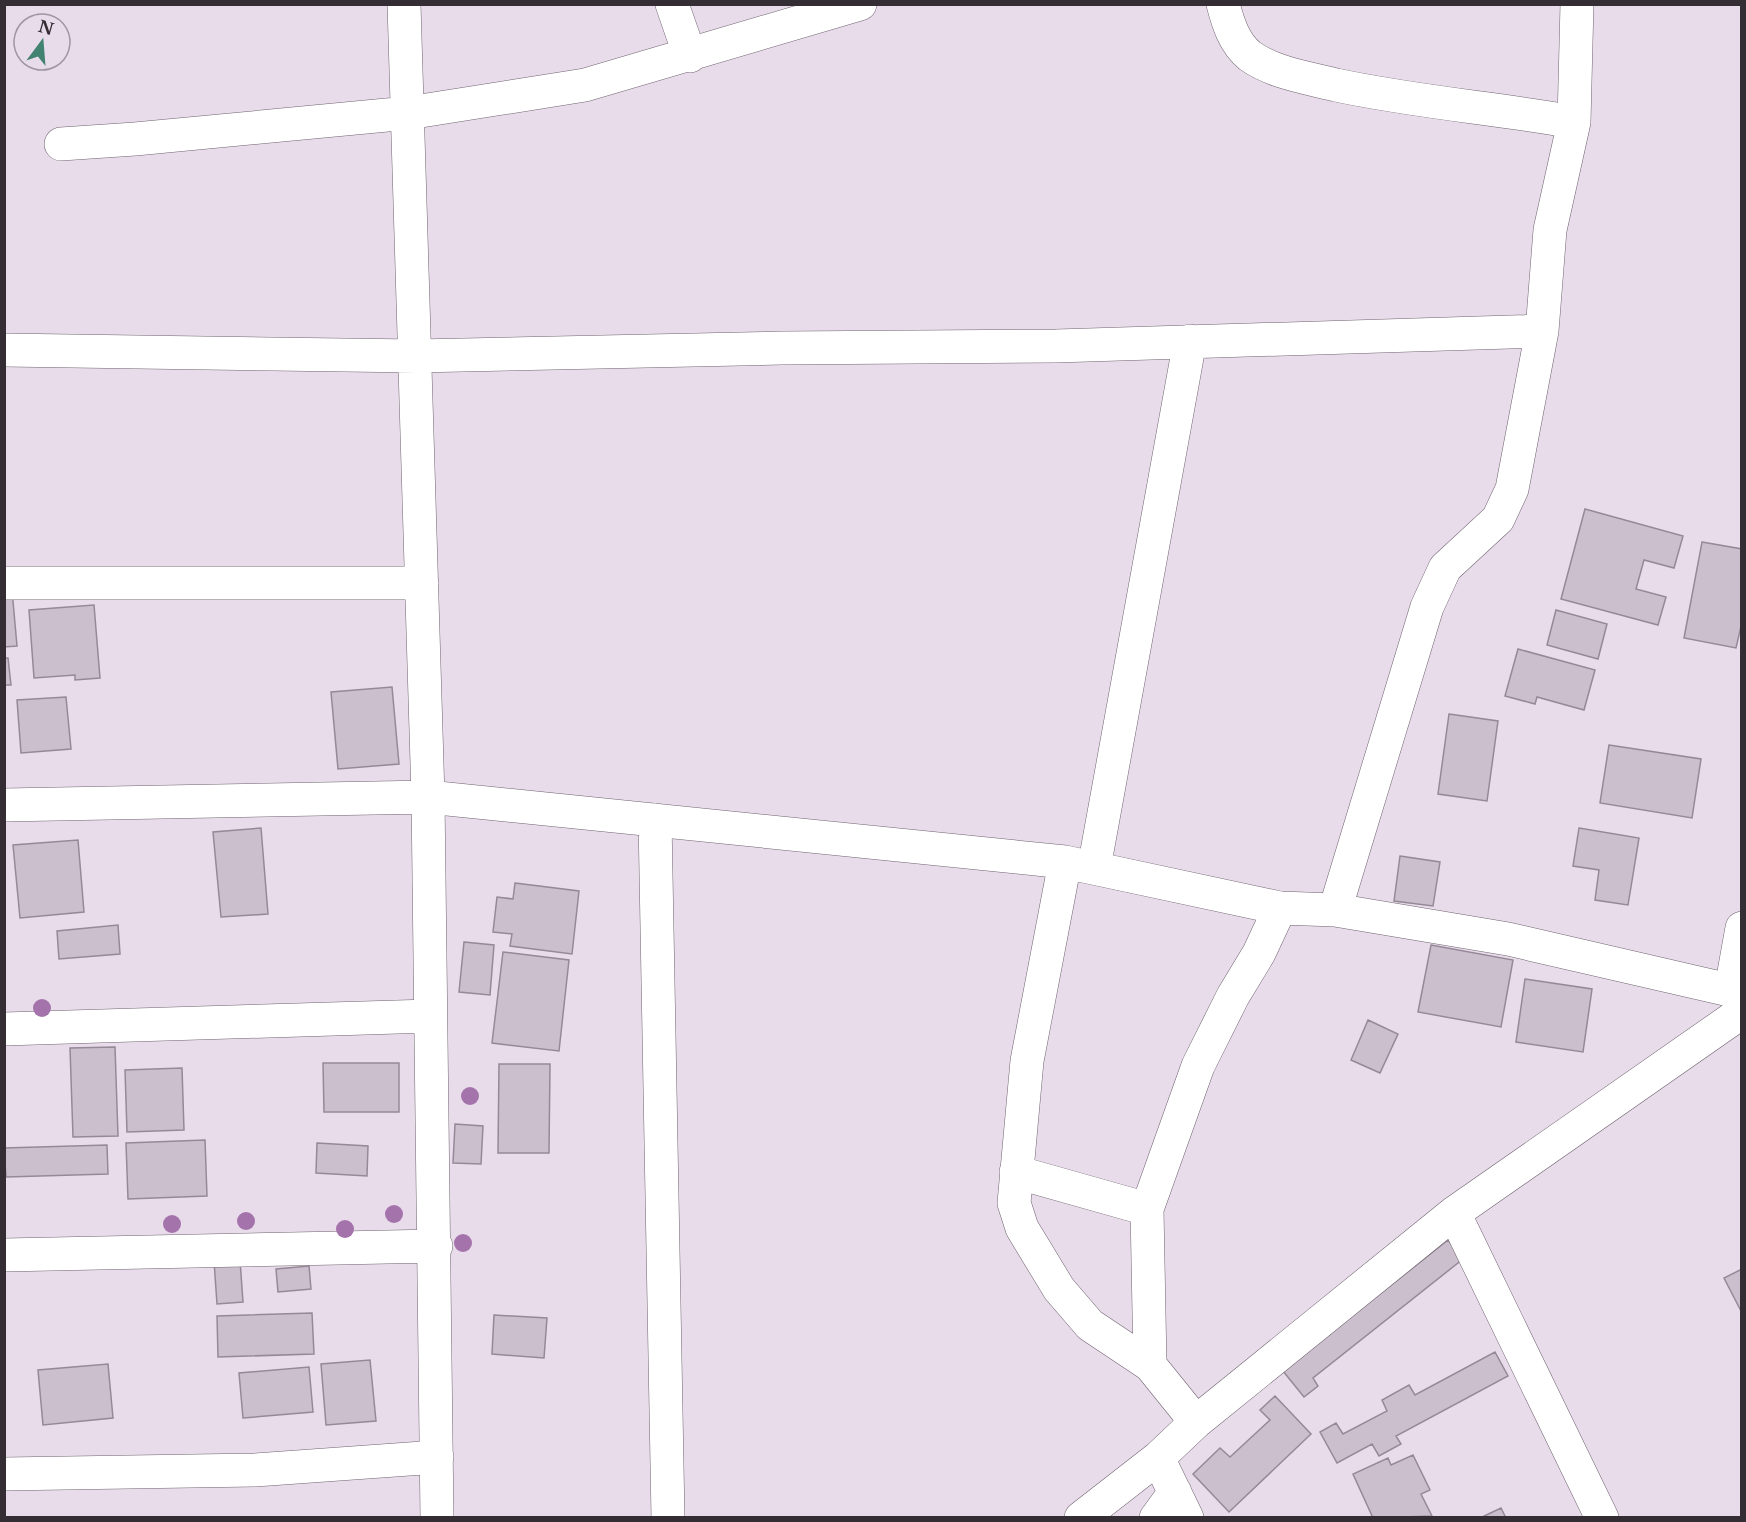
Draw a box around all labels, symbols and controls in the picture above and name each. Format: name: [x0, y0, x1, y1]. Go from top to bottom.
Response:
north arrow: [12, 12, 72, 72]
text: N: [36, 16, 56, 39]

